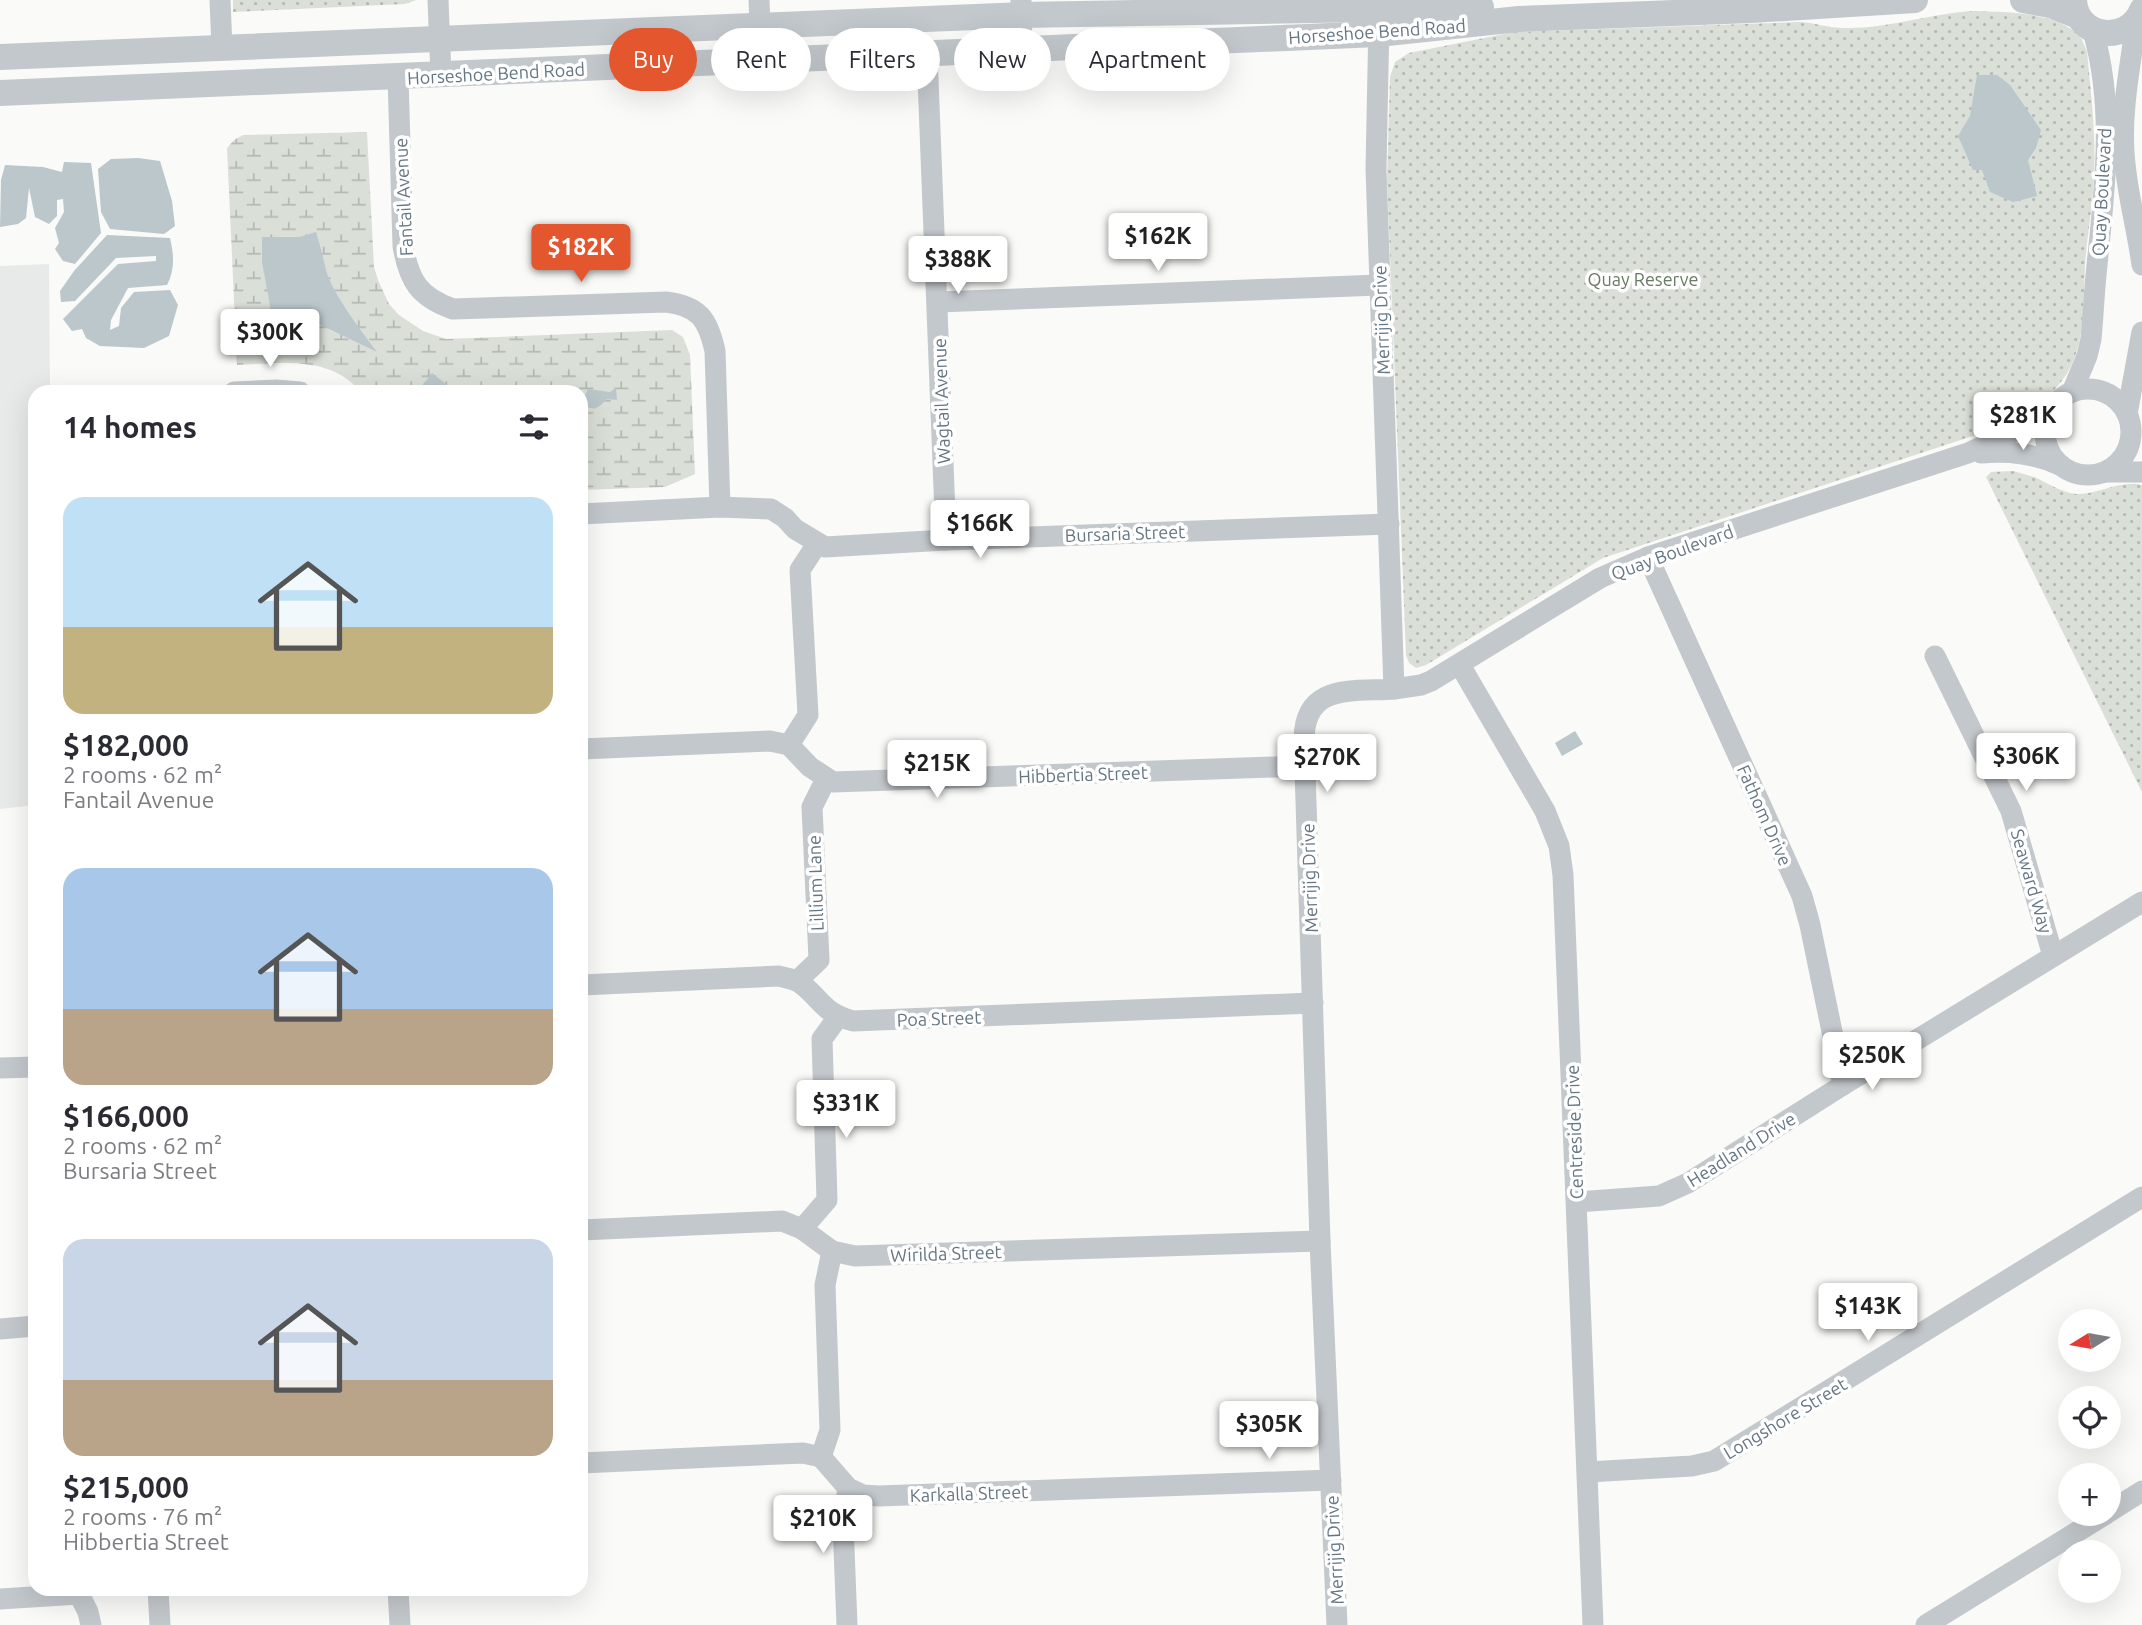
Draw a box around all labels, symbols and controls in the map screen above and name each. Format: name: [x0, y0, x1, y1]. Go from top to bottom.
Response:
street label: Horseshoe Bend Road: [1287, 15, 1467, 47]
chip: Buy: [609, 28, 697, 91]
chip: Rent: [711, 28, 811, 91]
chip: Filters: [825, 28, 940, 91]
chip: New: [954, 28, 1051, 91]
chip: Apartment: [1065, 28, 1230, 91]
street label: Horseshoe Bend Road: [407, 58, 585, 88]
street label: Quay Boulevard: [2088, 127, 2115, 257]
street label: Fantail Avenue: [390, 137, 416, 257]
pin: $162K: [1109, 214, 1207, 273]
text: $162K: [1124, 223, 1192, 248]
pin: $182K: [532, 224, 630, 284]
text: $182K: [547, 234, 615, 259]
pin: $388K: [909, 236, 1007, 296]
text: $388K: [924, 246, 992, 271]
street label: Merrijig Drive: [1369, 265, 1393, 375]
park label: Quay Reserve: [1587, 269, 1699, 290]
pin: $300K: [221, 310, 319, 369]
text: $300K: [236, 319, 304, 344]
street label: Wagtail Avenue: [929, 338, 953, 464]
pin: $281K: [1974, 392, 2072, 452]
text: $281K: [1989, 402, 2057, 427]
icon: filters: [515, 408, 553, 446]
text: 14 homes: [63, 410, 197, 444]
pin: $166K: [931, 500, 1029, 560]
text: $166K: [946, 510, 1014, 535]
street label: Bursaria Street: [1064, 521, 1186, 545]
street label: Quay Boulevard: [1608, 521, 1736, 584]
icon: home: [245, 543, 371, 669]
text: $182,000: [63, 728, 189, 762]
pin: $270K: [1278, 734, 1376, 794]
pin: $306K: [1977, 734, 2075, 793]
pin: $215K: [888, 740, 986, 800]
text: $306K: [1992, 743, 2060, 768]
text: $270K: [1293, 744, 1361, 769]
text: $215K: [903, 750, 971, 775]
text: 2 rooms · 62 m²: [63, 762, 222, 787]
street label: Hibbertia Street: [1018, 762, 1148, 786]
street label: Fathom Drive: [1734, 762, 1796, 868]
text: Fantail Avenue: [63, 787, 214, 812]
street label: Merrijig Drive: [1297, 823, 1321, 933]
street label: Seaward Way: [2008, 827, 2057, 936]
street label: Lillium Lane: [803, 835, 827, 931]
icon: home: [245, 914, 371, 1040]
street label: Poa Street: [896, 1007, 982, 1029]
pin: $250K: [1823, 1032, 1921, 1092]
text: $250K: [1838, 1042, 1906, 1067]
street label: Centreside Drive: [1562, 1065, 1586, 1199]
pin: $331K: [797, 1080, 895, 1140]
text: $331K: [812, 1090, 880, 1115]
text: $166,000: [63, 1099, 189, 1133]
street label: Headland Drive: [1683, 1108, 1799, 1190]
text: 2 rooms · 62 m²: [63, 1133, 222, 1158]
text: Bursaria Street: [63, 1158, 217, 1183]
street label: Wirilda Street: [890, 1241, 1002, 1265]
pin: $143K: [1819, 1284, 1917, 1343]
icon: home: [245, 1285, 371, 1411]
text: $143K: [1834, 1293, 1902, 1318]
north arrow: [2058, 1309, 2121, 1372]
map controls: [2058, 1309, 2121, 1603]
street label: Longshore Street: [1720, 1373, 1850, 1463]
button: locate: [2058, 1386, 2121, 1449]
pin: $305K: [1220, 1402, 1318, 1461]
text: $305K: [1235, 1411, 1303, 1436]
button: +: [2058, 1463, 2121, 1526]
text: $215,000: [63, 1470, 189, 1504]
street label: Karkalla Street: [909, 1481, 1029, 1505]
street label: Merrijig Drive: [1321, 1495, 1347, 1605]
pin: $210K: [774, 1496, 872, 1555]
text: 2 rooms · 76 m²: [63, 1504, 222, 1529]
text: $210K: [789, 1505, 857, 1530]
text: Hibbertia Street: [63, 1529, 229, 1554]
button: −: [2058, 1540, 2121, 1603]

